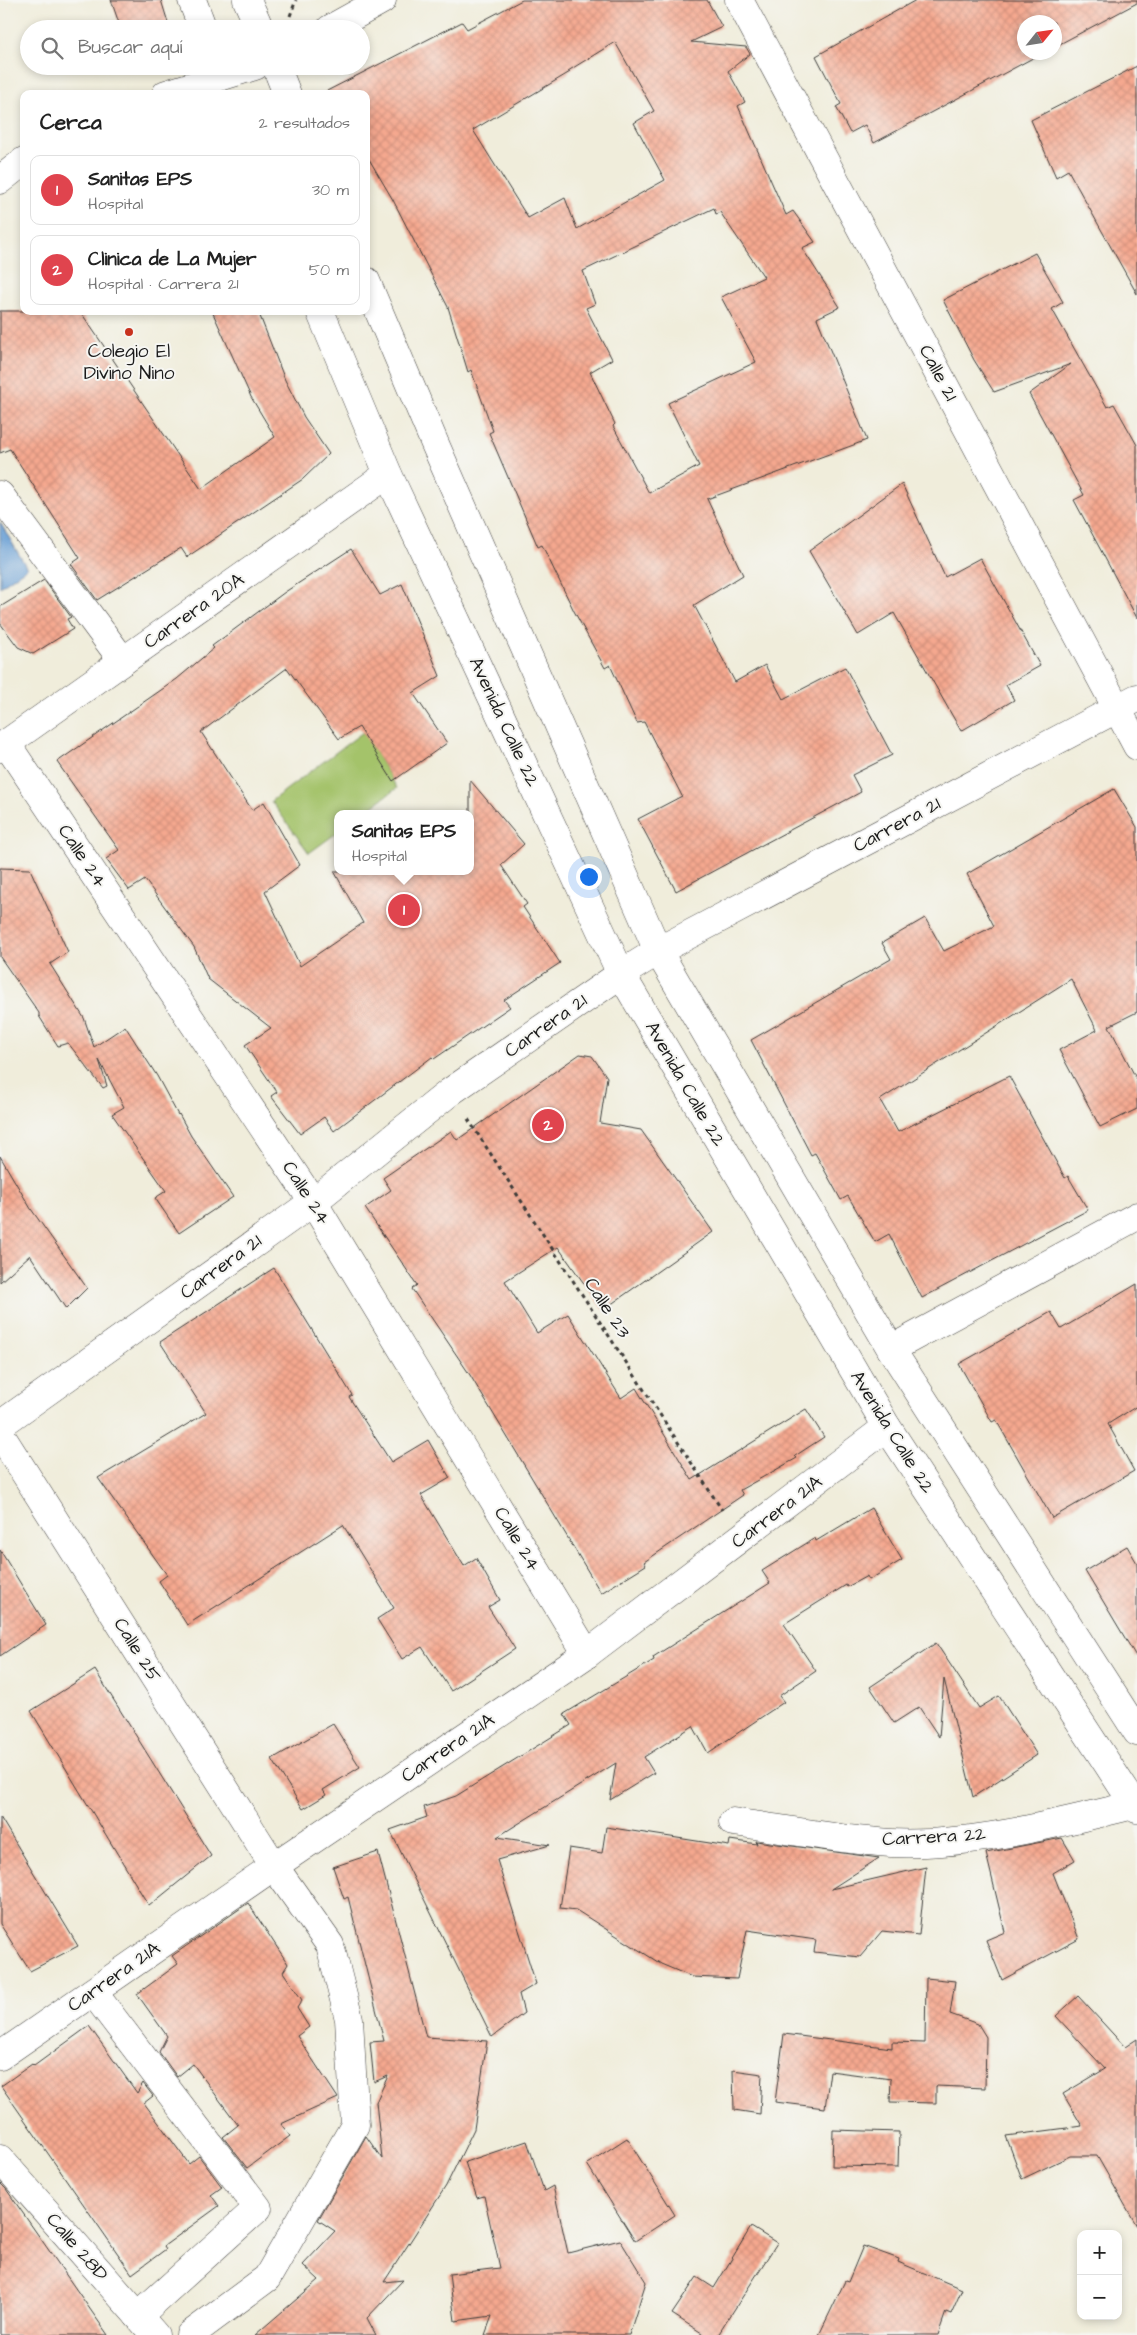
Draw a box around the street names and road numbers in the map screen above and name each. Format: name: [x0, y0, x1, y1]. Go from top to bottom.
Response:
street label: Calle 21: [912, 340, 964, 406]
street label: Carrera 20A: [138, 566, 250, 656]
street label: Avenida Calle 22: [462, 653, 546, 791]
street label: Carrera 21: [849, 790, 946, 859]
street label: Calle 24: [51, 819, 113, 893]
street label: Carrera 21: [499, 987, 593, 1064]
street label: Avenida Calle 22: [638, 1016, 732, 1152]
street label: Calle 24: [275, 1156, 337, 1230]
street label: Carrera 21: [174, 1228, 268, 1306]
street label: Calle 23: [577, 1272, 637, 1344]
street label: Avenida Calle 22: [843, 1365, 941, 1499]
street label: Carrera 21A: [726, 1469, 828, 1555]
street label: Calle 24: [487, 1502, 547, 1576]
street label: Calle 25: [107, 1613, 168, 1688]
street label: Carrera 21A: [396, 1707, 500, 1789]
street label: Carrera 22: [881, 1821, 987, 1853]
street label: Carrera 21A: [62, 1935, 166, 2019]
street label: Calle 28D: [40, 2207, 114, 2287]

